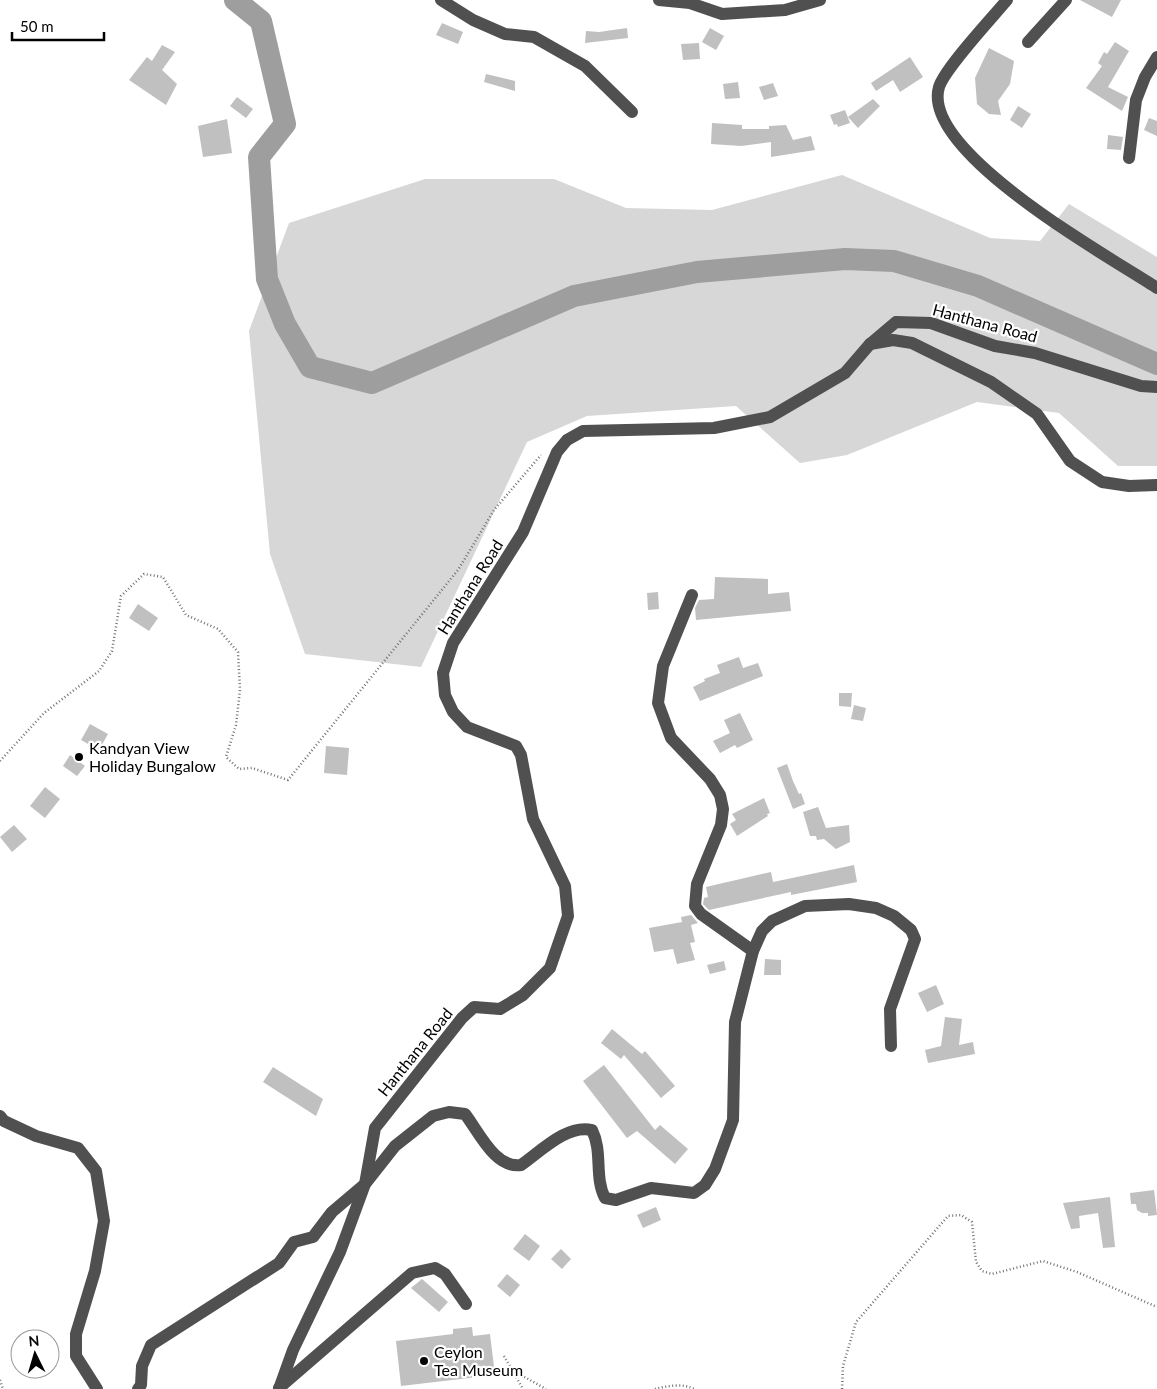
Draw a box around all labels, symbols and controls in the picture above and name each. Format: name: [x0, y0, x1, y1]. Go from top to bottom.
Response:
scale bar: [12, 10, 105, 42]
text: 50 m: [20, 17, 54, 35]
street label: Hanthana Road: [931, 299, 1040, 346]
street label: Hanthana Road: [433, 536, 506, 637]
place label: Kandyan View Holiday Bungalow: [89, 738, 216, 775]
marker: Kandyan View Holiday Bungalow: [73, 751, 85, 763]
street label: Hanthana Road: [373, 1004, 456, 1100]
north arrow: [10, 1329, 60, 1379]
text: N: [28, 1332, 40, 1349]
place label: Ceylon Tea Museum: [434, 1342, 523, 1379]
marker: Ceylon Tea Museum: [418, 1355, 430, 1367]

